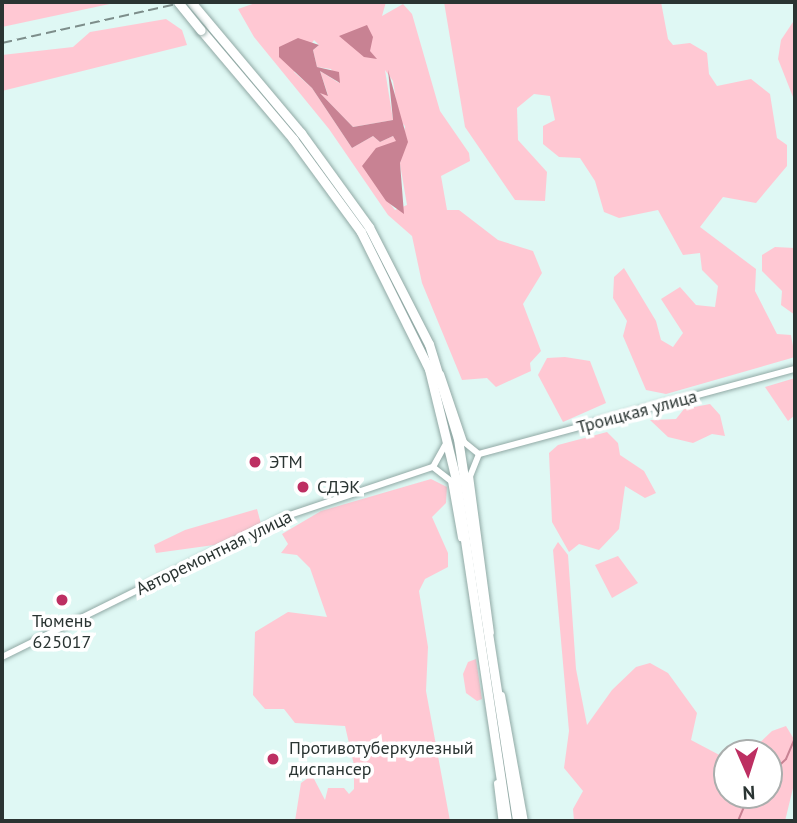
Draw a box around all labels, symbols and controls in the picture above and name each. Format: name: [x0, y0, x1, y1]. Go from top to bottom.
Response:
street label: Троицкая улица: [574, 386, 700, 438]
place label: ЭТМ: [269, 451, 303, 473]
marker: ЭТМ: [247, 454, 263, 470]
place label: СДЭК: [317, 476, 360, 498]
marker: СДЭК: [295, 479, 311, 495]
street label: Авторемонтная улица: [132, 506, 296, 600]
marker: Тюмень 625017: [54, 592, 70, 608]
place label: Тюмень 625017: [32, 611, 92, 654]
place label: Противотуберкулезный диспансер: [289, 738, 474, 780]
north arrow: [713, 739, 783, 809]
marker: Противотуберкулезный диспансер: [263, 749, 283, 769]
text: N: [742, 781, 756, 805]

